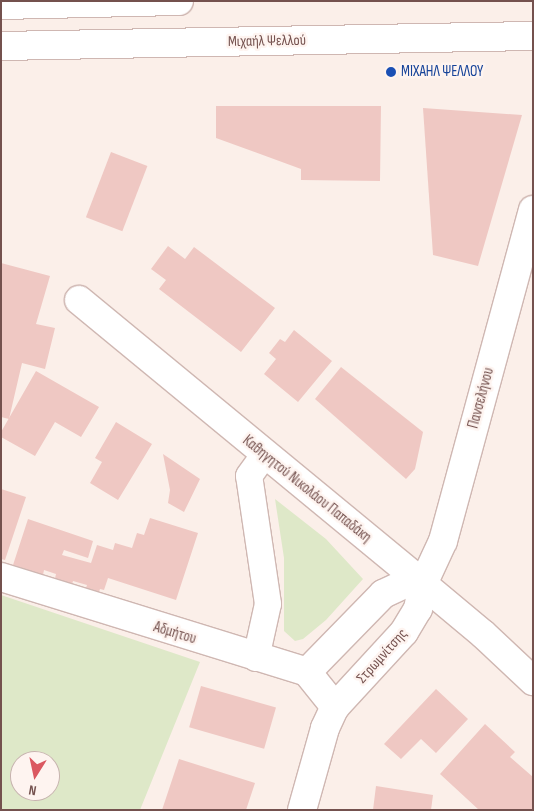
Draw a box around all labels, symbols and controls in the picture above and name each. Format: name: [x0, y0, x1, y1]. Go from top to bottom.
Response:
street label: Μιχαήλ Ψελλού: [228, 31, 306, 51]
place label: ΜΙΧΑΗΛ ΨΕΛΛΟΥ: [401, 63, 483, 81]
marker: ΜΙΧΑΗΛ ΨΕΛΛΟΥ: [385, 66, 397, 78]
street label: Πανσελήνου: [464, 366, 498, 430]
street label: Καθηγητού Νικολάου Παπαδάκη: [239, 432, 375, 546]
street label: Αδμήτου: [151, 618, 199, 648]
street label: Στρωμνίτσης: [353, 625, 411, 687]
north arrow: [10, 751, 60, 801]
text: N: [27, 781, 38, 799]

